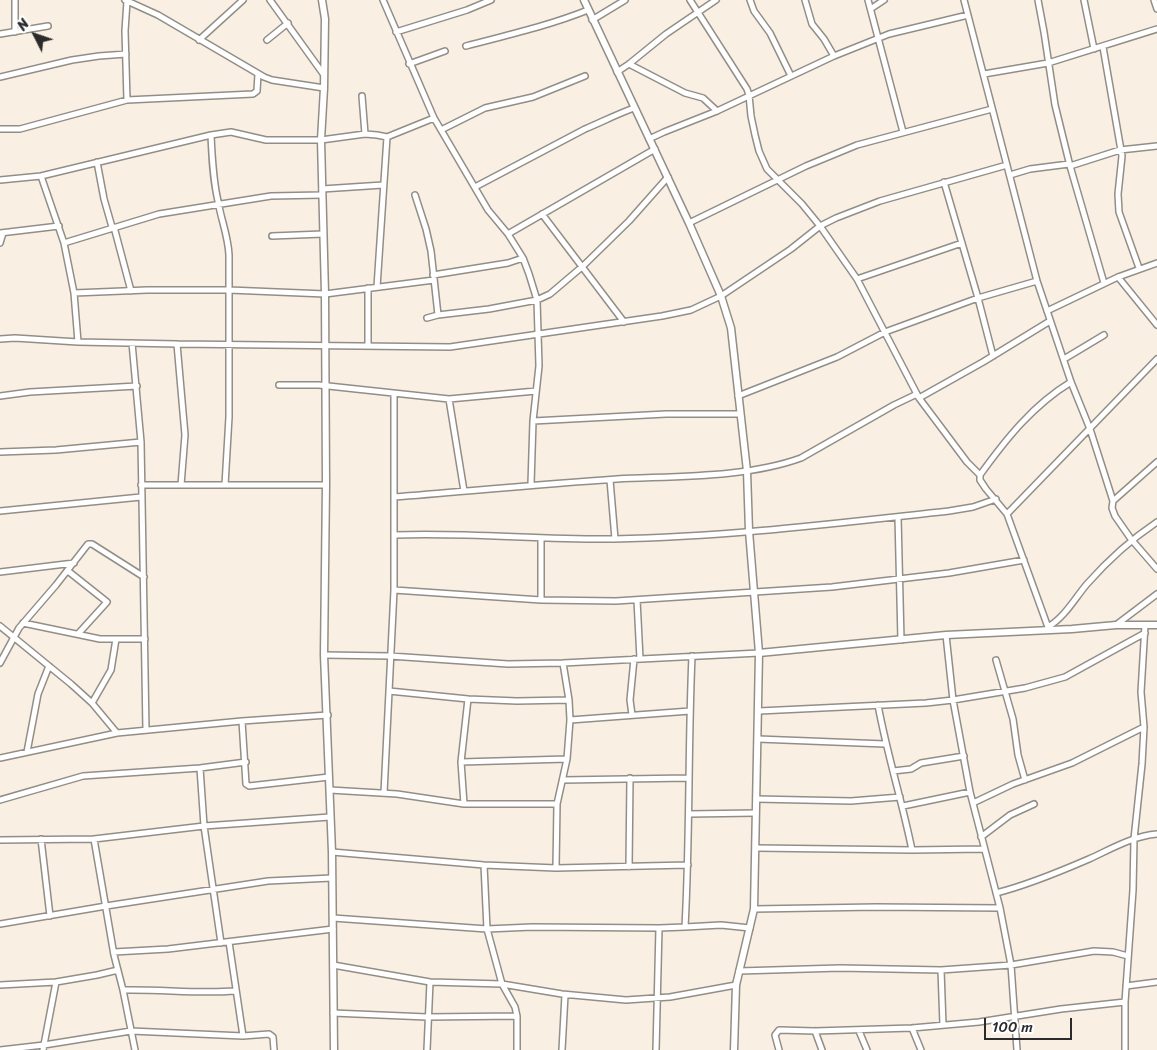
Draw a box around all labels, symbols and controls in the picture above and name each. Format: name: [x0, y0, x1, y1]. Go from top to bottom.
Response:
north arrow: [10, 10, 60, 60]
text: N: [11, 13, 36, 37]
scale bar: [987, 1008, 1074, 1040]
text: 100 m: [992, 1014, 1033, 1040]

